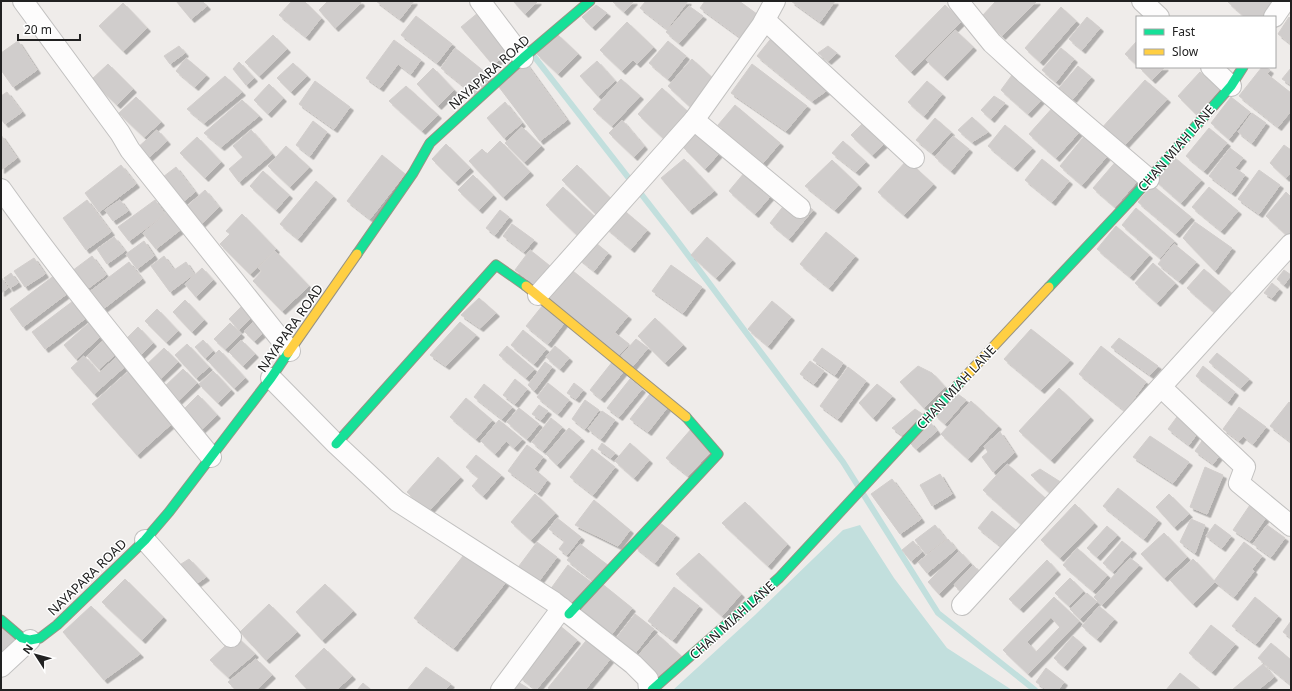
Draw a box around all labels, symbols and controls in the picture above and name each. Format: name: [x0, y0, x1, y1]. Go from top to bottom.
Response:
scale bar: [18, 16, 80, 42]
legend: [1136, 16, 1276, 68]
text: 20 m: [24, 21, 52, 38]
text: Fast: [1172, 23, 1196, 40]
street label: NAYAPARA ROAD: [445, 31, 533, 113]
text: Slow: [1172, 43, 1199, 60]
street label: CHAN MIAH LANE: [1133, 101, 1219, 195]
street label: NAYAPARA ROAD: [253, 280, 327, 376]
street label: CHAN MIAH LANE: [912, 341, 1000, 433]
street label: NAYAPARA ROAD: [44, 535, 130, 619]
street label: CHAN MIAH LANE: [685, 577, 779, 663]
north arrow: [16, 635, 56, 675]
text: N: [19, 641, 36, 657]

